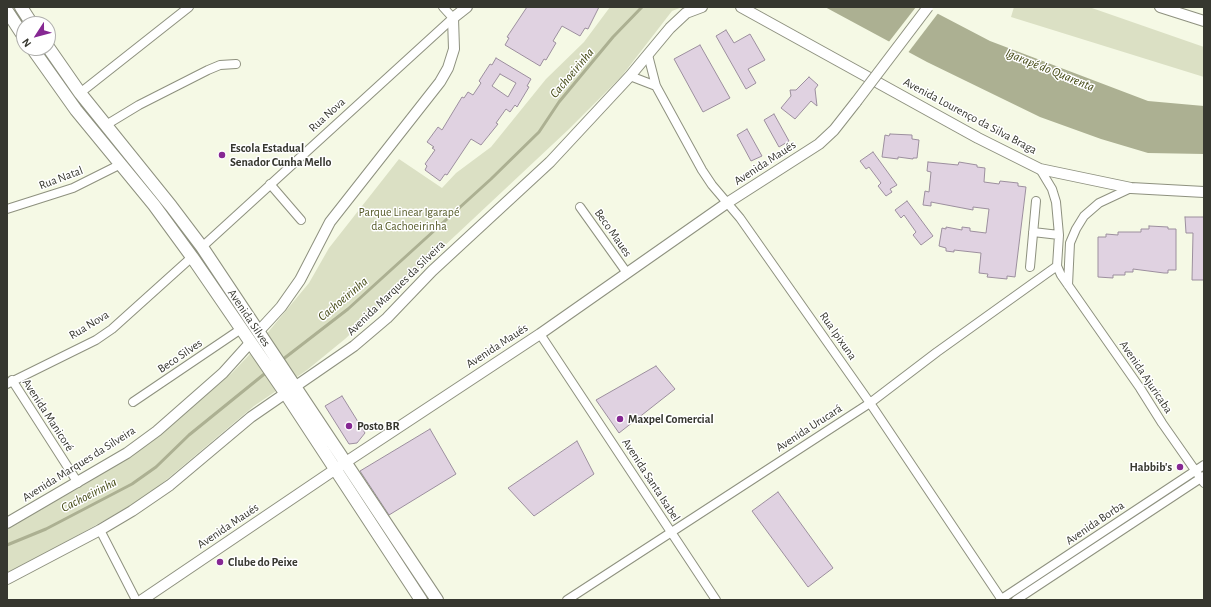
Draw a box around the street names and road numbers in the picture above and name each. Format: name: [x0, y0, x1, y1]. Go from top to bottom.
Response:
street label: Avenida Lourenço da Silva Braga: [901, 75, 1039, 157]
street label: Rua Nova: [306, 95, 348, 135]
street label: Avenida Maués: [731, 138, 799, 188]
street label: Rua Natal: [37, 163, 85, 193]
street label: Beco Maues: [591, 206, 635, 260]
street label: Avenida Marques da Silveira: [344, 237, 448, 339]
street label: Avenida Silves: [224, 286, 274, 350]
street label: Rua Nova: [66, 307, 112, 343]
street label: Rua Ipixuna: [816, 309, 860, 363]
street label: Avenida Maués: [463, 321, 531, 371]
street label: Beco Silves: [155, 336, 205, 376]
street label: Avenida Ajuricaba: [1116, 338, 1176, 416]
street label: Avenida Manicoré: [19, 376, 77, 454]
street label: Avenida Urucará: [773, 401, 845, 455]
street label: Avenida Marques da Silveira: [20, 423, 138, 505]
street label: Avenida Santa Isabel: [619, 436, 683, 524]
street label: Avenida Borba: [1063, 498, 1127, 548]
street label: Avenida Maués: [195, 500, 261, 552]

